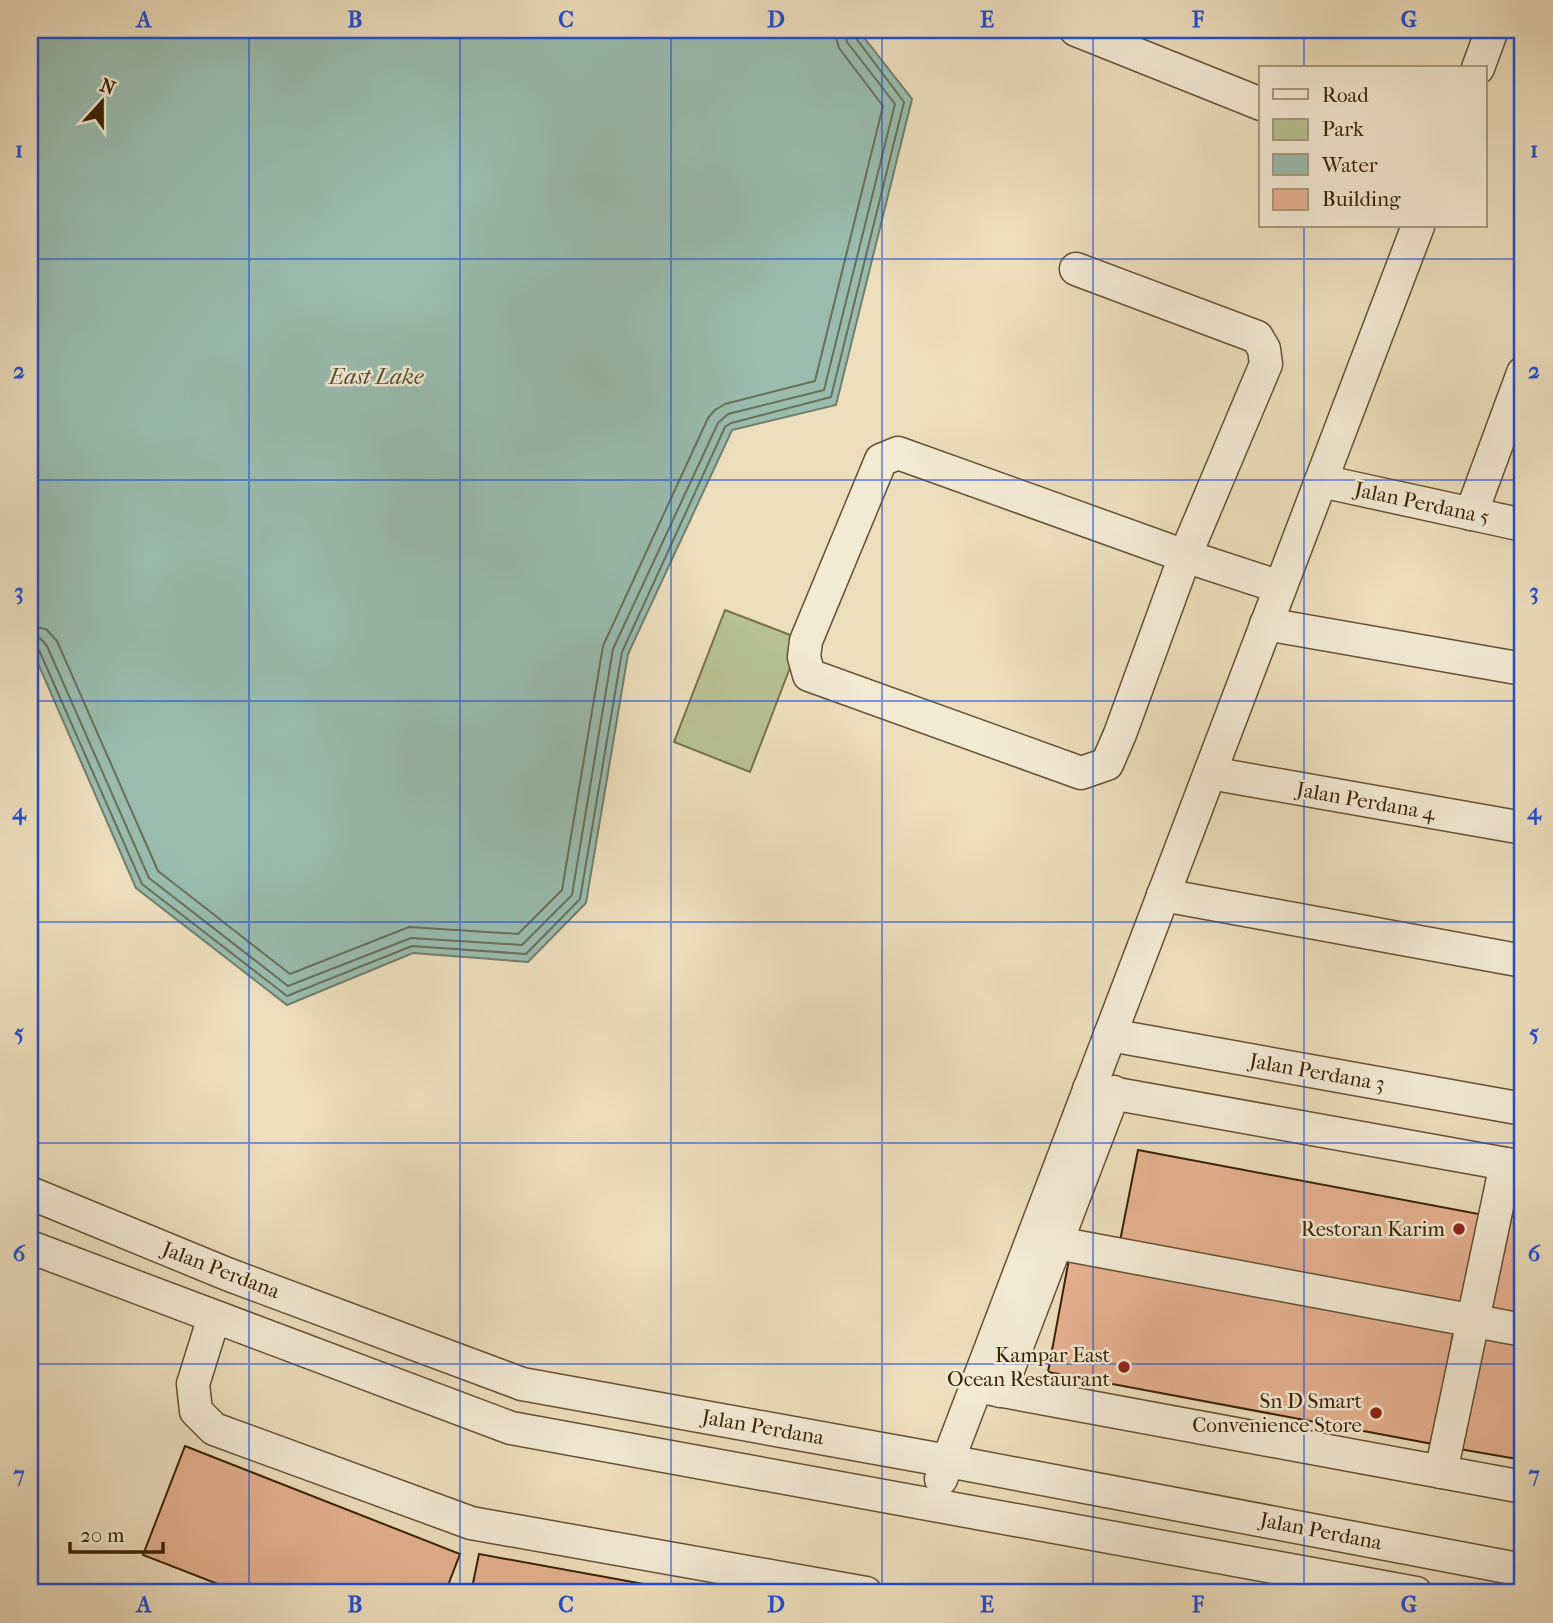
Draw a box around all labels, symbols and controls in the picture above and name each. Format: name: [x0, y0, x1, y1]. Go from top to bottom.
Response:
text: A: [135, 6, 153, 33]
text: B: [348, 6, 363, 33]
text: C: [558, 6, 574, 33]
text: D: [767, 6, 785, 33]
text: E: [980, 6, 994, 33]
text: F: [1191, 6, 1205, 33]
text: G: [1401, 6, 1417, 33]
north arrow: [66, 66, 136, 136]
legend: [1259, 66, 1486, 228]
text: N: [97, 74, 119, 100]
text: Road: [1322, 83, 1369, 107]
text: Park: [1322, 117, 1364, 141]
text: 1: [15, 136, 23, 163]
text: 1: [1530, 136, 1538, 163]
text: Water: [1321, 153, 1378, 177]
text: Building: [1322, 187, 1401, 211]
text: 2: [13, 357, 25, 384]
text: 2: [1528, 357, 1540, 384]
water label: East Lake: [327, 363, 424, 390]
street label: Jalan Perdana 5: [1350, 477, 1492, 529]
text: 3: [14, 578, 24, 605]
text: 3: [1529, 578, 1539, 605]
street label: Jalan Perdana 4: [1293, 777, 1438, 825]
text: 4: [11, 798, 27, 825]
text: 4: [1526, 798, 1542, 825]
text: 5: [14, 1019, 24, 1046]
text: 5: [1529, 1019, 1539, 1046]
street label: Jalan Perdana 3: [1246, 1048, 1386, 1096]
place label: Restoran Karim: [1301, 1217, 1446, 1241]
marker: Restoran Karim: [1451, 1221, 1467, 1237]
street label: Jalan Perdana: [157, 1236, 283, 1303]
text: 6: [13, 1240, 26, 1267]
text: 6: [1528, 1240, 1541, 1267]
place label: Kampar East Ocean Restaurant: [947, 1343, 1110, 1391]
marker: Kampar East Ocean Restaurant: [1116, 1359, 1132, 1375]
place label: Sn D Smart Convenience Store: [1192, 1389, 1362, 1437]
street label: Jalan Perdana: [698, 1404, 826, 1450]
marker: Sn D Smart Convenience Store: [1368, 1405, 1384, 1421]
text: 7: [12, 1461, 25, 1488]
text: 7: [1527, 1461, 1540, 1488]
street label: Jalan Perdana: [1256, 1507, 1384, 1555]
scale bar: [70, 1511, 163, 1555]
text: 20 m: [80, 1523, 125, 1547]
text: A: [135, 1591, 153, 1618]
text: B: [348, 1591, 363, 1618]
text: C: [558, 1591, 574, 1618]
text: D: [767, 1591, 785, 1618]
text: E: [980, 1591, 994, 1618]
text: F: [1191, 1591, 1205, 1618]
text: G: [1401, 1591, 1417, 1618]

